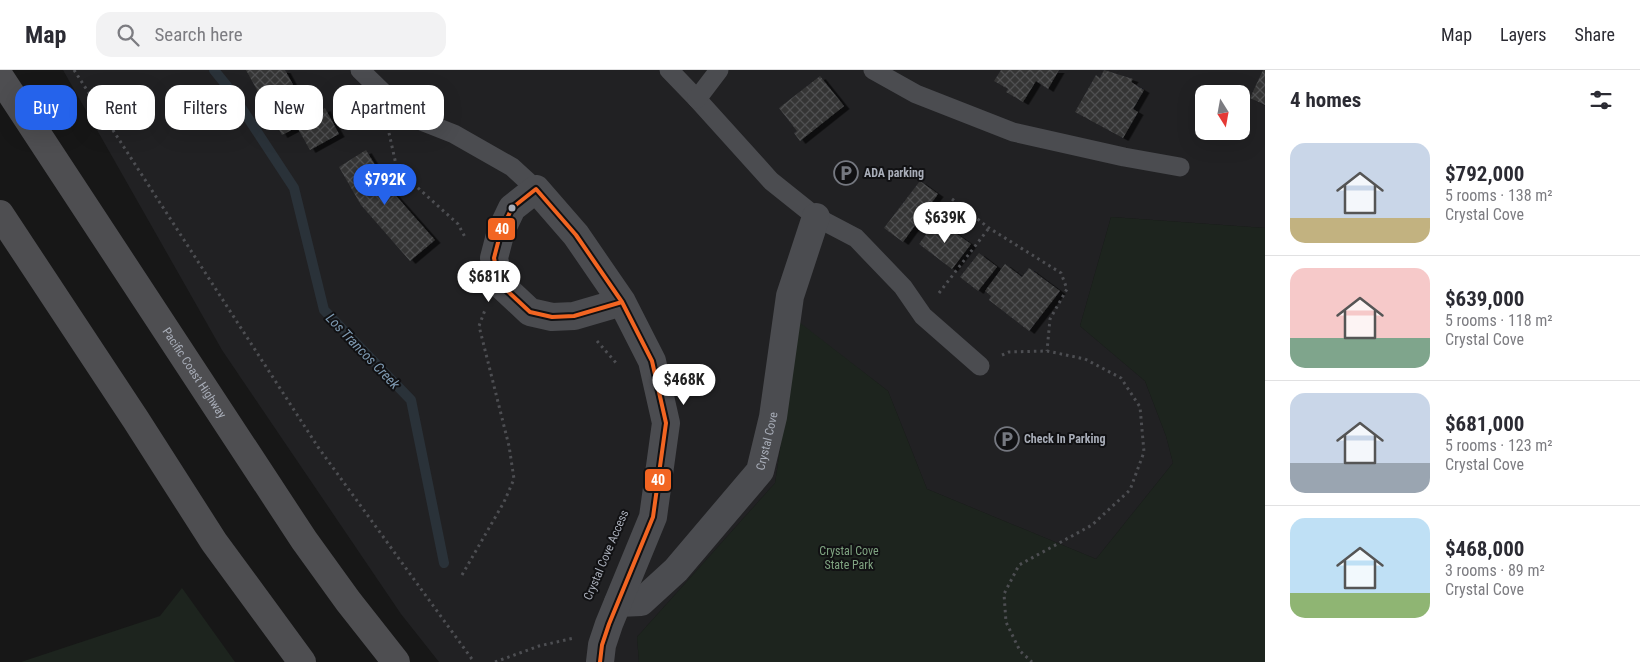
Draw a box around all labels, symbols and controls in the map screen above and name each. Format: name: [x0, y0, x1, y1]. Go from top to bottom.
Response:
search box: [96, 12, 446, 57]
text: Map: [25, 21, 66, 49]
icon: search: [114, 21, 142, 49]
text: Search here: [154, 23, 243, 46]
text: Map: [1441, 24, 1472, 45]
text: Layers: [1500, 24, 1547, 45]
text: Share: [1575, 24, 1615, 45]
chip: Buy: [15, 85, 77, 130]
chip: Rent: [87, 85, 155, 130]
chip: Filters: [165, 85, 245, 130]
chip: New: [255, 85, 323, 130]
chip: Apartment: [333, 85, 444, 130]
north arrow: [1195, 85, 1250, 140]
map controls: [1195, 85, 1250, 140]
icon: filters: [1587, 86, 1615, 114]
text: 4 homes: [1290, 88, 1361, 112]
parking icon: ADA parking: [833, 160, 859, 186]
text: $792,000: [1445, 162, 1524, 186]
icon: home: [1330, 163, 1390, 223]
pin: $792K: [350, 164, 420, 206]
place label: ADA parking: [864, 166, 924, 180]
text: $792K: [364, 170, 406, 189]
text: 5 rooms · 138 m²: [1445, 186, 1553, 205]
pin: $639K: [910, 202, 980, 244]
unlabelled marker: [507, 203, 517, 213]
text: Crystal Cove: [1445, 205, 1524, 224]
text: $639K: [924, 208, 966, 227]
line badge: 40: [487, 217, 516, 241]
text: 40: [495, 221, 509, 237]
pin: $681K: [454, 260, 524, 303]
text: $681K: [468, 267, 510, 286]
text: $639,000: [1445, 287, 1524, 311]
icon: home: [1330, 288, 1390, 348]
water label: Los Trancos Creek: [323, 310, 404, 393]
text: 5 rooms · 118 m²: [1445, 311, 1553, 330]
street label: Pacific Coast Highway: [159, 325, 229, 421]
text: Crystal Cove: [1445, 330, 1524, 349]
pin: $468K: [649, 364, 719, 406]
text: $468K: [663, 370, 705, 389]
street label: Crystal Cove: [753, 411, 781, 472]
text: $681,000: [1445, 412, 1524, 436]
icon: home: [1330, 413, 1390, 473]
parking icon: Check In Parking: [994, 426, 1020, 452]
place label: Check In Parking: [1024, 432, 1106, 446]
text: 5 rooms · 123 m²: [1445, 436, 1553, 455]
text: Crystal Cove: [1445, 455, 1524, 474]
line badge: 40: [644, 468, 672, 492]
text: 40: [651, 472, 665, 488]
street label: Crystal Cove Access: [581, 508, 631, 602]
text: $468,000: [1445, 537, 1524, 561]
icon: home: [1330, 538, 1390, 598]
park label: Crystal Cove State Park: [819, 544, 879, 572]
text: 3 rooms · 89 m²: [1445, 561, 1545, 580]
text: Crystal Cove: [1445, 580, 1524, 599]

